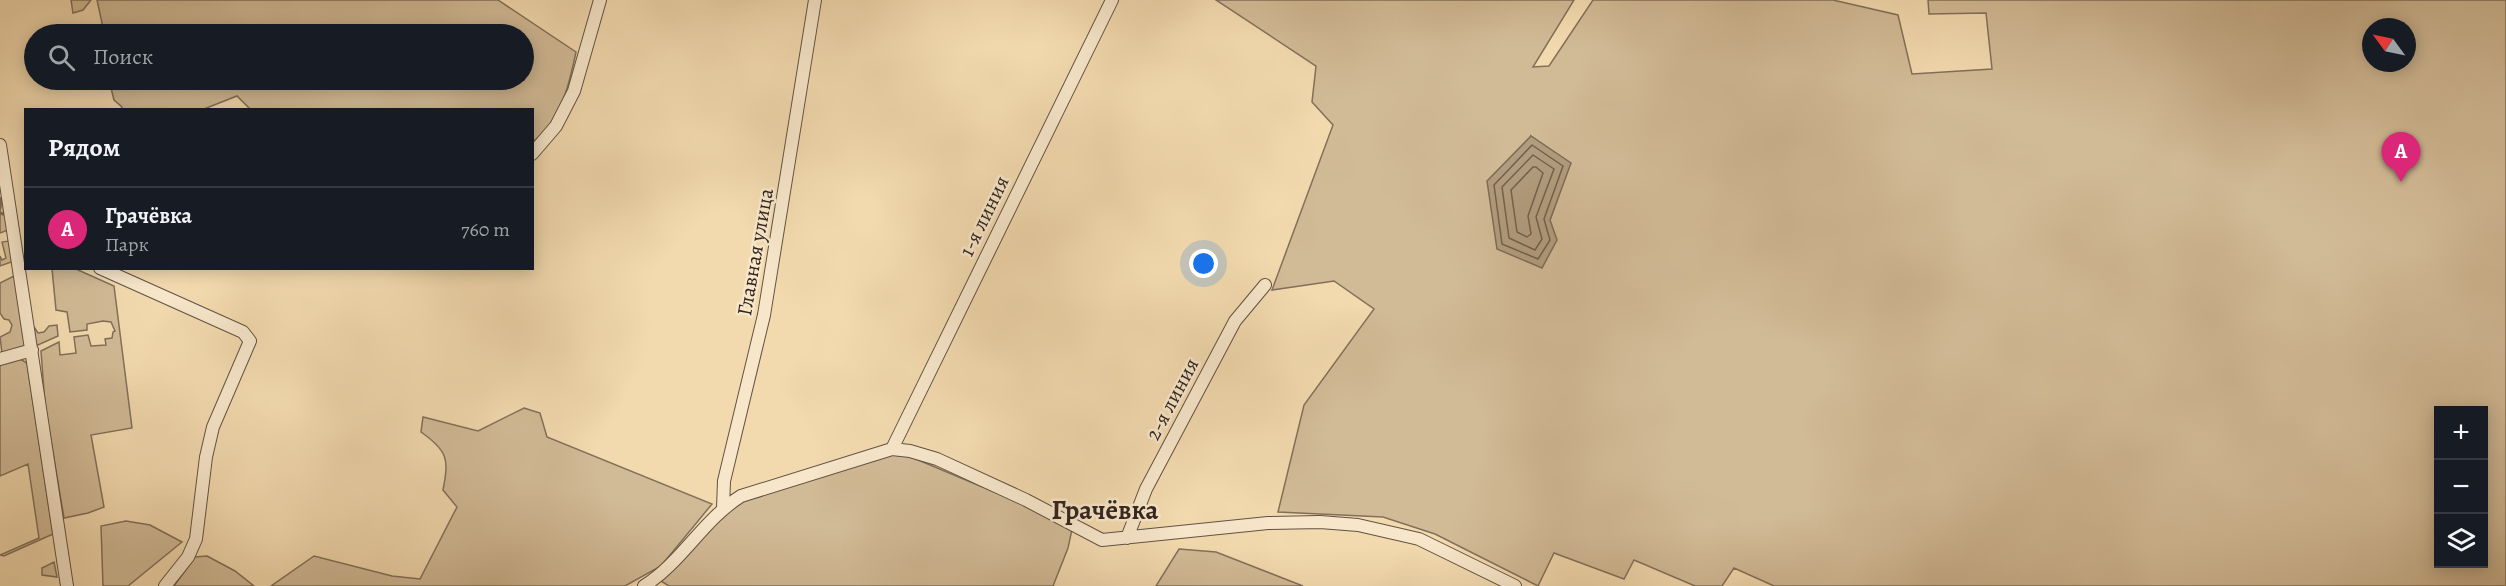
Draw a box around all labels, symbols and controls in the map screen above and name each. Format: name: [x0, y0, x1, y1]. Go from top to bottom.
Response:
north arrow: [2362, 18, 2416, 72]
search box: [24, 24, 534, 90]
icon: search: [45, 41, 78, 74]
text: Поиск: [93, 42, 153, 72]
text: Рядом: [48, 130, 120, 165]
pin: A: [2382, 132, 2420, 182]
street label: 1-я линия: [952, 171, 1016, 261]
street label: Главная улица: [730, 186, 780, 318]
text: Грачёвка: [105, 201, 192, 231]
text: A: [61, 216, 74, 243]
text: 760 m: [461, 216, 510, 243]
text: Парк: [105, 231, 149, 258]
your location: [1189, 249, 1218, 278]
street label: 2-я линия: [1139, 353, 1205, 445]
map controls: [2434, 406, 2488, 568]
button: +: [2434, 406, 2488, 460]
button: −: [2434, 460, 2488, 514]
district label: Грачёвка: [1052, 492, 1159, 528]
button: layers: [2434, 514, 2488, 568]

